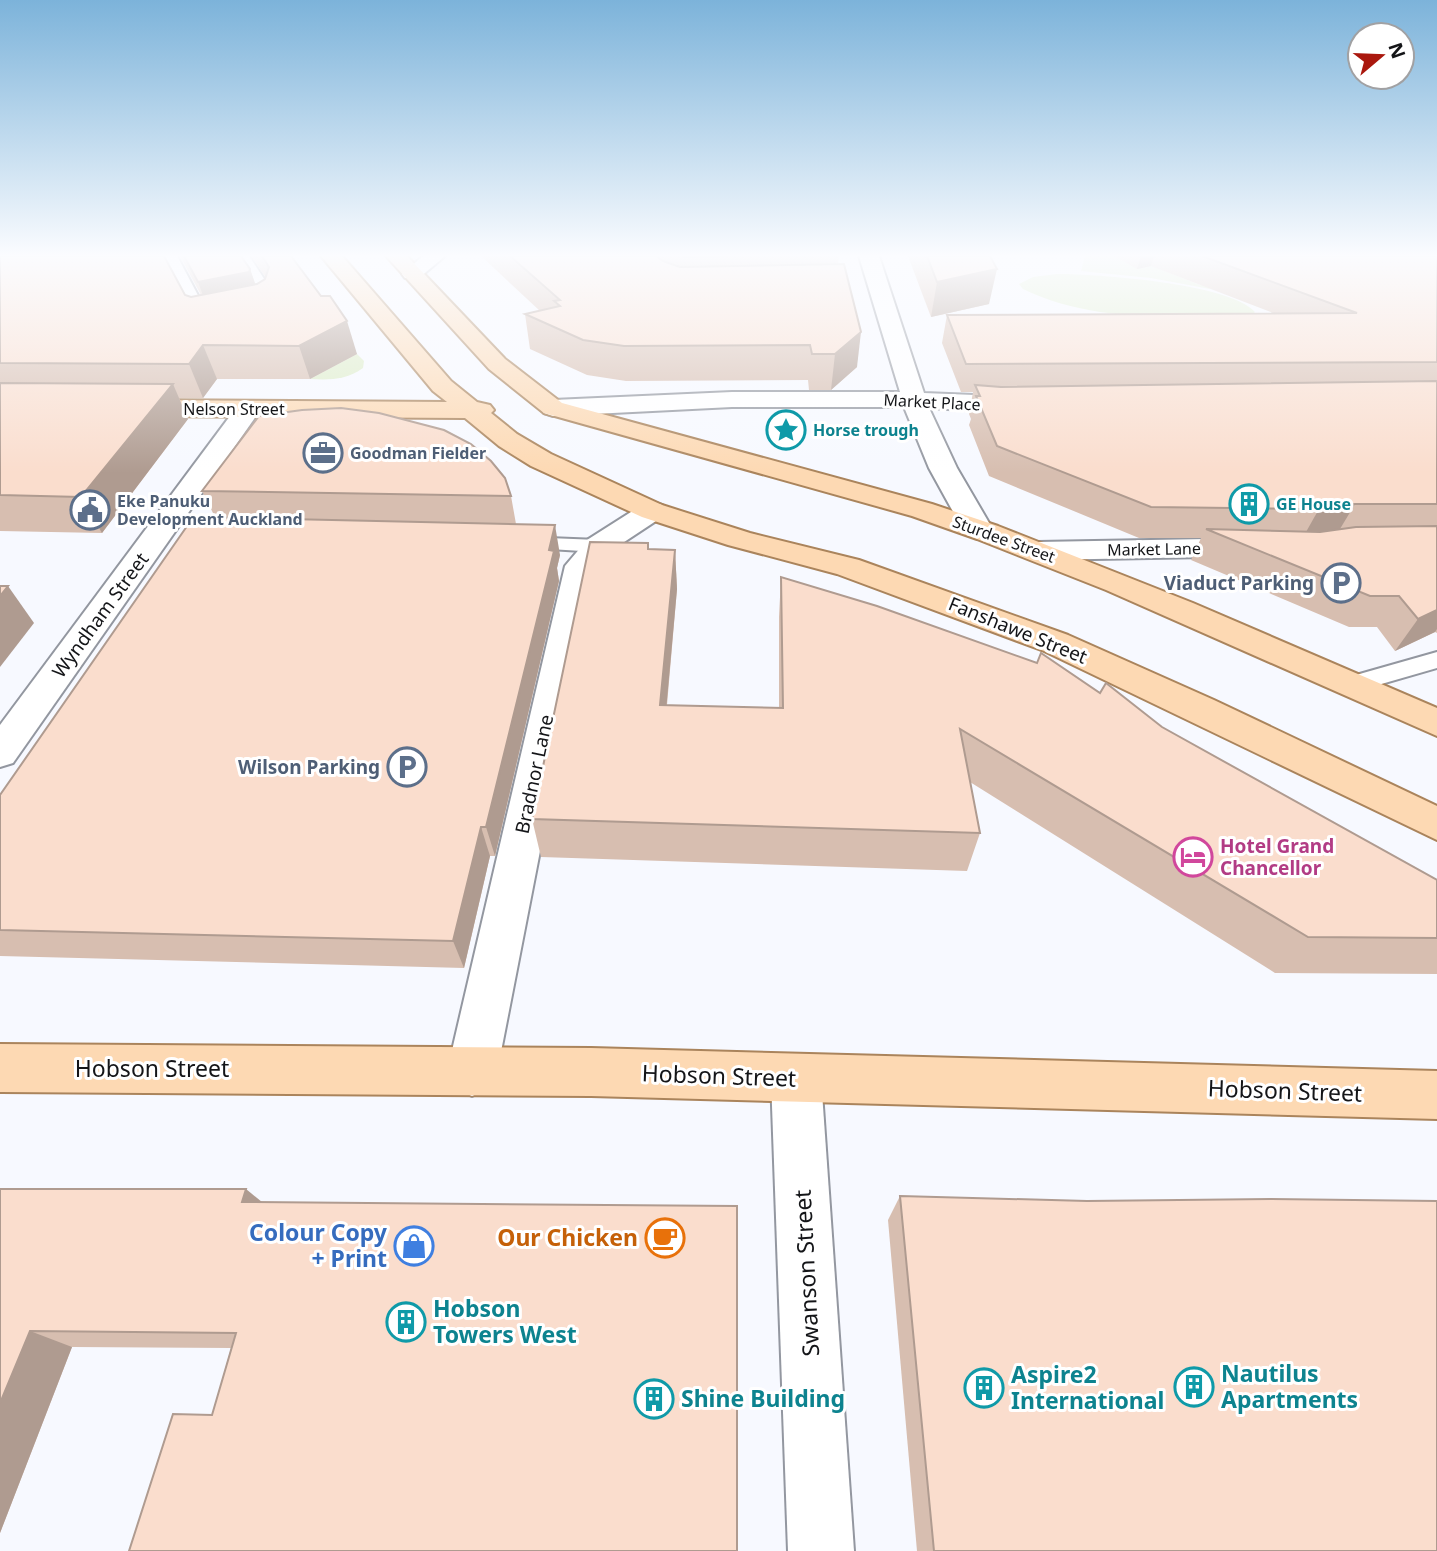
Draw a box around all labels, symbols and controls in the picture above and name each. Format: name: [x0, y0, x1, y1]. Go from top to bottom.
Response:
north arrow: [1346, 21, 1416, 91]
text: N: [1382, 39, 1412, 62]
street label: Market Place: [883, 388, 981, 416]
street label: Nelson Street: [183, 398, 285, 420]
place icon: Horse trough: [765, 409, 807, 451]
place label: Horse trough: [813, 419, 919, 441]
office icon: Goodman Fielder: [302, 432, 344, 474]
place label: Goodman Fielder: [350, 442, 486, 464]
building icon: GE House: [1228, 483, 1270, 525]
public building icon: Eke Panuku Development Auckland: [69, 489, 111, 531]
place label: Eke Panuku Development Auckland: [117, 490, 303, 530]
place label: GE House: [1276, 493, 1351, 515]
street label: Sturdee Street: [950, 510, 1058, 568]
street label: Market Lane: [1107, 537, 1201, 561]
street label: Wyndham Street: [46, 547, 154, 683]
parking icon: Viaduct Parking: [1320, 562, 1362, 604]
place label: Viaduct Parking: [1164, 570, 1314, 596]
street label: Fanshawe Street: [945, 590, 1091, 670]
street label: Bradnor Lane: [509, 712, 559, 836]
parking icon: Wilson Parking: [386, 746, 428, 788]
place label: Wilson Parking: [238, 754, 380, 780]
place label: Hotel Grand Chancellor: [1220, 833, 1334, 881]
hotel icon: Hotel Grand Chancellor: [1172, 836, 1214, 878]
street label: Hobson Street: [75, 1052, 229, 1084]
street label: Hobson Street: [641, 1056, 797, 1094]
street label: Hobson Street: [1207, 1071, 1363, 1109]
street label: Swanson Street: [786, 1189, 826, 1357]
place label: Colour Copy + Print: [249, 1216, 388, 1274]
cafe icon: Our Chicken: [644, 1217, 686, 1259]
place label: Our Chicken: [497, 1221, 638, 1253]
shop icon: Colour Copy + Print: [393, 1225, 435, 1267]
place label: Hobson Towers West: [433, 1292, 577, 1350]
building icon: Hobson Towers West: [385, 1301, 427, 1343]
place label: Nautilus Apartments: [1221, 1357, 1358, 1415]
place label: Aspire2 International: [1011, 1358, 1164, 1416]
building icon: Nautilus Apartments: [1173, 1366, 1215, 1408]
building icon: Aspire2 International: [963, 1367, 1005, 1409]
building icon: Shine Building: [633, 1378, 675, 1420]
place label: Shine Building: [681, 1382, 845, 1414]

